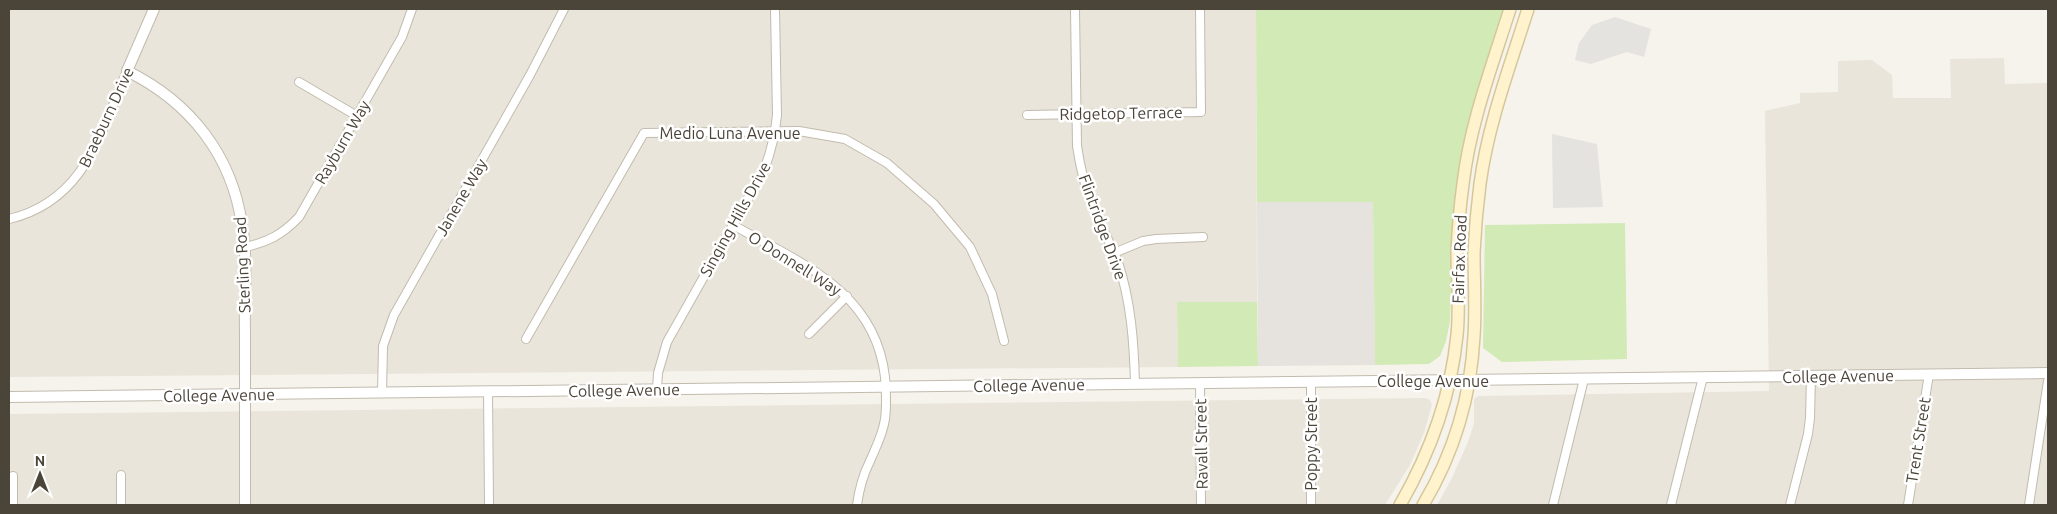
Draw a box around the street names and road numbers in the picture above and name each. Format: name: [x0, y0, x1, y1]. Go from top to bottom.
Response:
street label: Braeburn Drive: [75, 64, 137, 170]
street label: Rayburn Way: [311, 97, 373, 187]
street label: Ridgetop Terrace: [1059, 103, 1183, 123]
street label: Medio Luna Avenue: [659, 124, 801, 142]
street label: Janene Way: [432, 155, 490, 239]
street label: Singing Hills Drive: [696, 159, 774, 279]
street label: Flintridge Drive: [1076, 172, 1130, 282]
street label: Fairfax Road: [1448, 214, 1470, 304]
street label: Sterling Road: [230, 216, 254, 314]
street label: O Donnell Way: [745, 227, 845, 299]
street label: College Avenue: [1782, 366, 1894, 386]
street label: College Avenue: [1377, 372, 1489, 390]
street label: College Avenue: [973, 375, 1085, 395]
street label: College Avenue: [568, 380, 680, 400]
street label: College Avenue: [163, 385, 275, 405]
street label: Trent Street: [1902, 395, 1934, 484]
street label: Poppy Street: [1302, 397, 1320, 491]
street label: Ravall Street: [1191, 398, 1211, 490]

